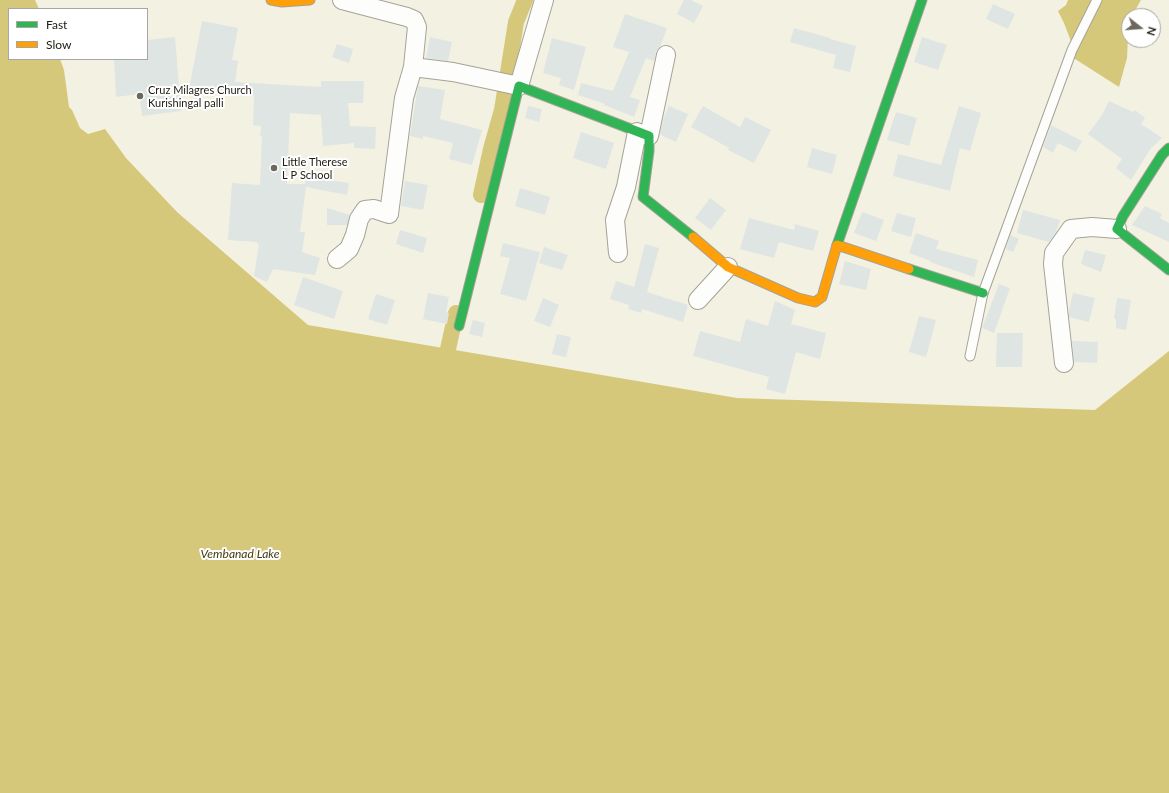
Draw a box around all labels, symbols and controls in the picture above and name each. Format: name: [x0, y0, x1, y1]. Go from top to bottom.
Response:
legend: [8, 8, 148, 60]
north arrow: [1121, 8, 1161, 48]
text: Fast: [46, 17, 67, 32]
text: N: [1145, 25, 1159, 37]
text: Slow: [46, 37, 71, 52]
place label: Cruz Milagres Church Kurishingal palli: [148, 83, 252, 109]
marker: Cruz Milagres Church Kurishingal palli: [135, 91, 145, 101]
place label: Little Therese L P School: [282, 155, 348, 181]
marker: Little Therese L P School: [269, 163, 279, 173]
water label: Vembanad Lake: [201, 547, 279, 561]

